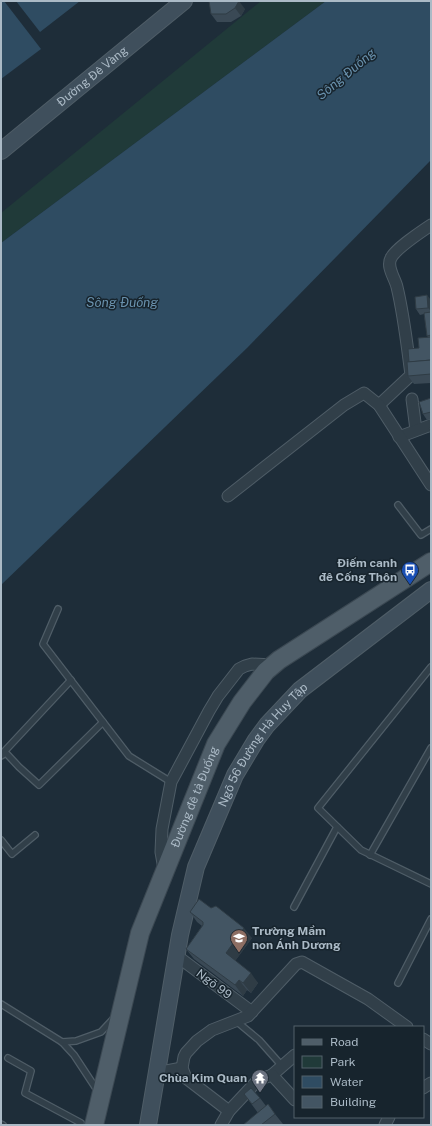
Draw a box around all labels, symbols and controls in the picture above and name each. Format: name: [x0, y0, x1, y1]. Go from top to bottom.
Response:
street label: Đường Đê Vàng: [54, 43, 130, 109]
water label: Sông Đuống: [314, 45, 379, 103]
water label: Sông Đuống: [86, 295, 158, 310]
place label: Điếm canh đê Cống Thôn: [319, 556, 397, 584]
bus stop icon: Điếm canh đê Cống Thôn: [400, 560, 420, 585]
street label: Ngõ 56 Đường Hà Huy Tập: [215, 680, 310, 809]
street label: Đường đê tả Đuống: [168, 744, 221, 850]
place label: Trường Mầm non Ánh Dương: [252, 924, 341, 952]
school or university icon: Trường Mầm non Ánh Dương: [229, 928, 249, 953]
street label: Ngõ 99: [194, 966, 234, 1002]
legend: [294, 1026, 424, 1118]
text: Road: [330, 1035, 358, 1049]
text: Park: [330, 1055, 356, 1069]
temple icon: Chùa Kim Quan: [250, 1068, 270, 1093]
place label: Chùa Kim Quan: [159, 1071, 247, 1085]
text: Water: [330, 1075, 364, 1089]
text: Building: [330, 1095, 376, 1109]

